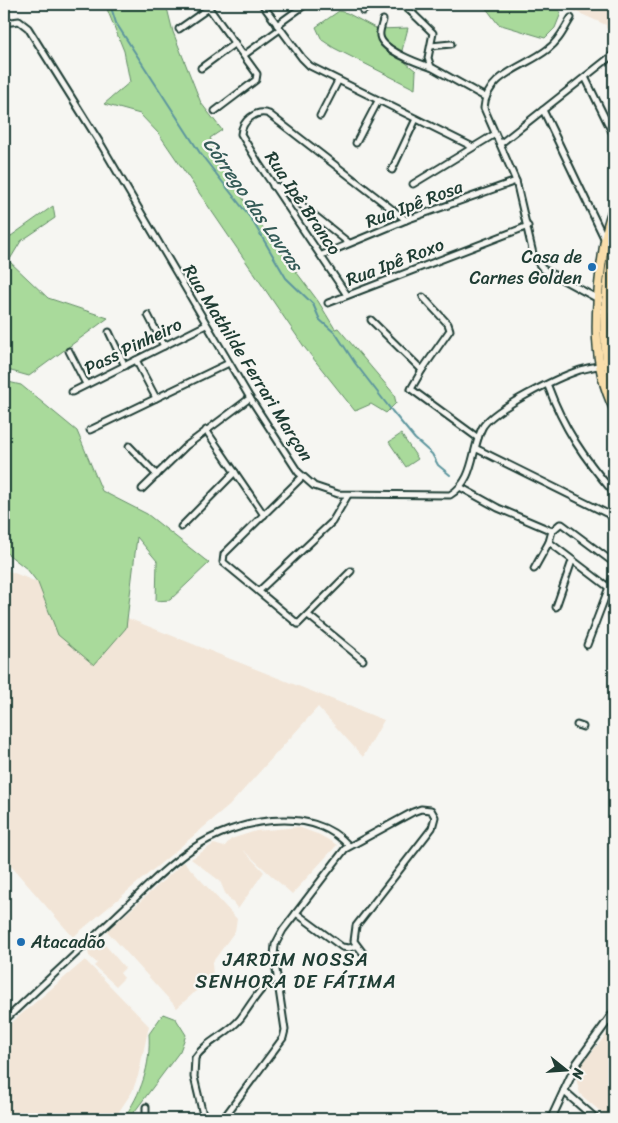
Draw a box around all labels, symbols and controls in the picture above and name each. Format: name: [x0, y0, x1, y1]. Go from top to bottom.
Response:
water label: Córrego das Lavras: [194, 130, 313, 280]
street label: Rua Ipê Branco: [256, 144, 350, 262]
street label: Rua Ipê Rosa: [361, 170, 468, 237]
street label: Rua Ipê Roxo: [341, 229, 449, 295]
place label: Casa de Carnes Golden: [470, 241, 582, 294]
street label: Rua Mathilde Ferrari Marçon: [174, 258, 322, 468]
marker: Casa de Carnes Golden: [586, 261, 598, 273]
street label: Pass Pinheiro: [78, 308, 188, 384]
place label: Atacadão: [30, 926, 105, 958]
marker: Atacadão: [15, 936, 27, 948]
district label: JARDIM NOSSA SENHORA DE FÁTIMA: [195, 943, 397, 998]
north arrow: [540, 1046, 590, 1096]
text: N: [564, 1064, 592, 1082]

